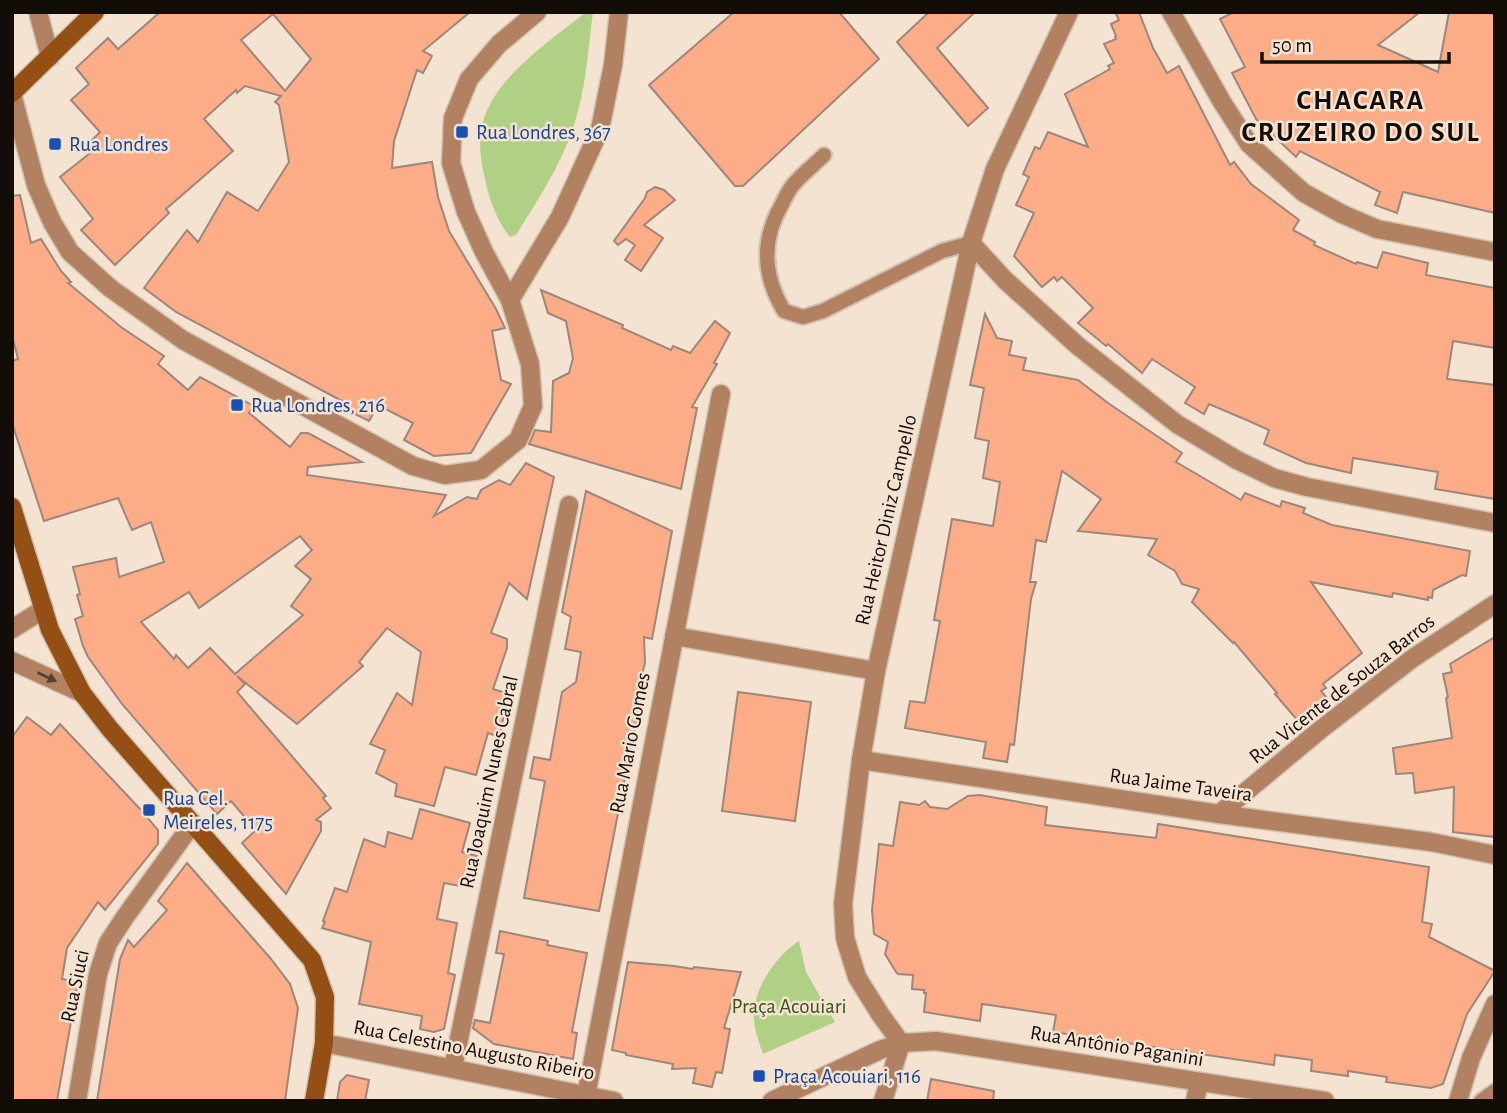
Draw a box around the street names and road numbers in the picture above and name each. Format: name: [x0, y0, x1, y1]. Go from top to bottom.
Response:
street label: Rua Heitor Diniz Campello: [852, 413, 920, 627]
street label: Rua Vicente de Souza Barros: [1245, 610, 1439, 768]
street label: Rua Mario Gomes: [606, 671, 654, 815]
street label: Rua Joaquim Nunes Cabral: [456, 674, 522, 890]
street label: Rua Jaime Taveira: [1108, 765, 1254, 805]
street label: Rua Siuci: [57, 948, 93, 1024]
street label: Rua Celestino Augusto Ribeiro: [352, 1016, 596, 1084]
street label: Rua Antônio Paganini: [1029, 1022, 1205, 1070]

